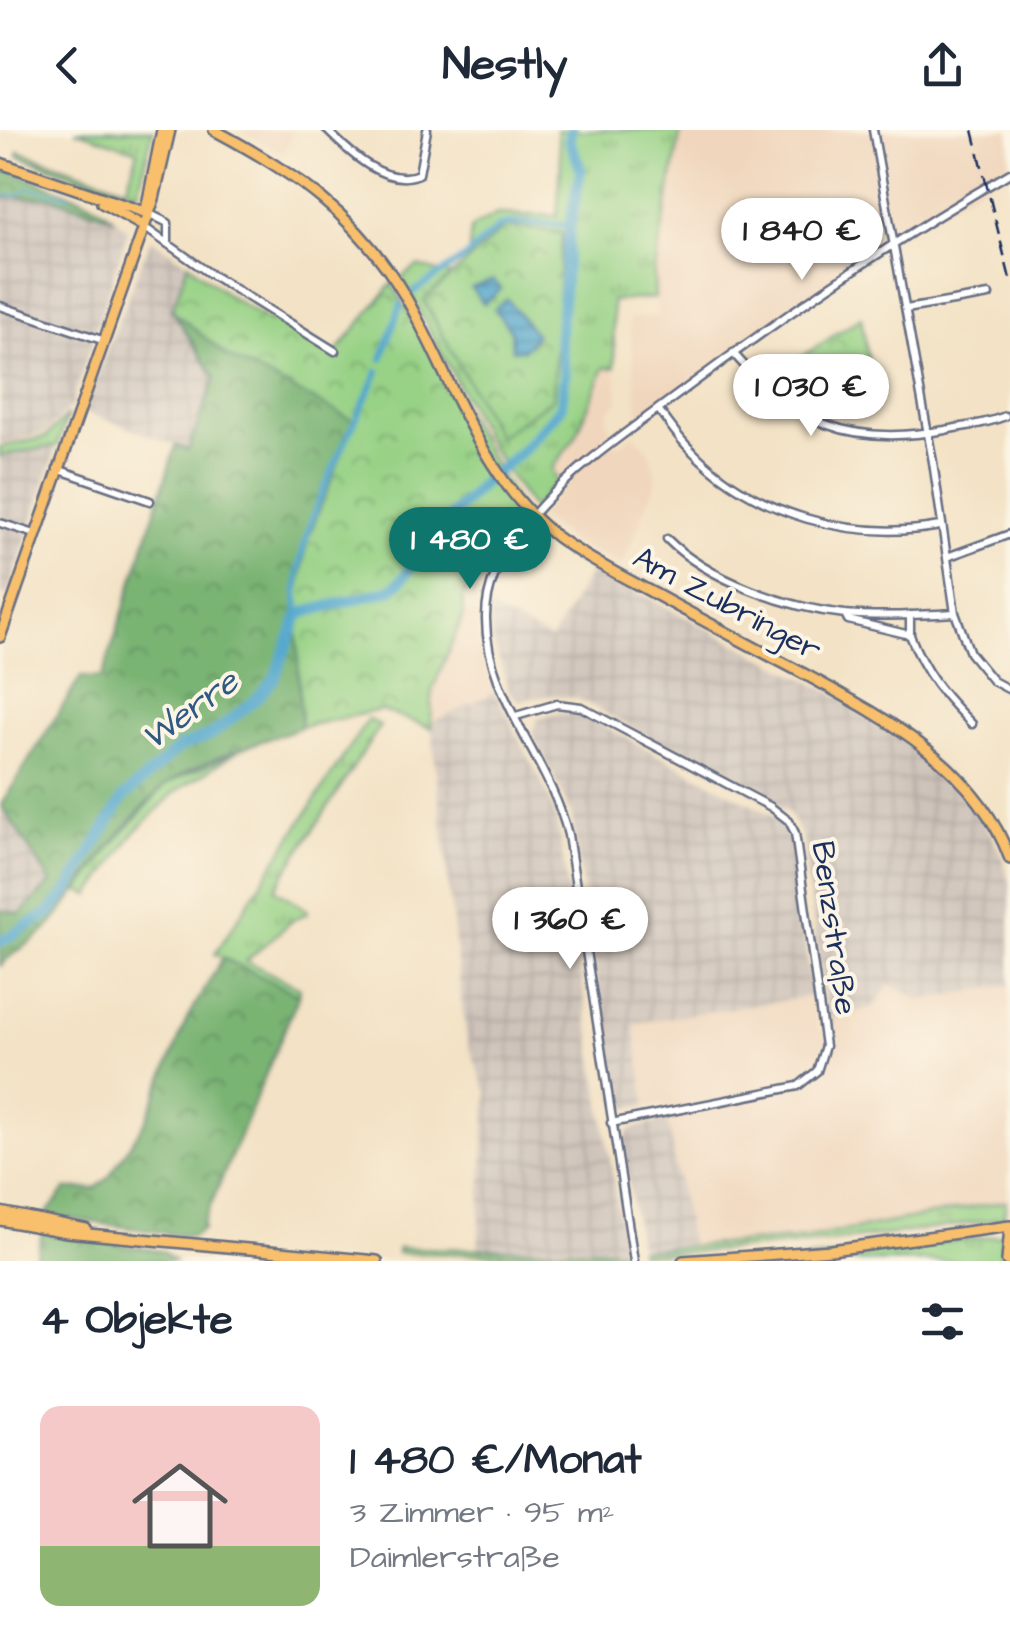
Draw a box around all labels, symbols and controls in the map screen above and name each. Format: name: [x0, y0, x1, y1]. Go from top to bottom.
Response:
text: Nestly: [442, 34, 568, 96]
icon: back: [40, 38, 95, 93]
icon: share: [915, 38, 970, 93]
pin: 1 840 €: [710, 198, 894, 283]
text: 1 840 €: [743, 208, 861, 253]
pin: 1 030 €: [719, 354, 903, 439]
text: 1 030 €: [755, 364, 867, 409]
pin: 1 480 €: [378, 507, 562, 592]
text: 1 480 €: [411, 517, 529, 562]
street label: Am Zubringer: [625, 535, 829, 673]
water label: Werre: [131, 657, 250, 762]
street label: Benzstraße: [800, 838, 868, 1018]
pin: 1 360 €: [478, 887, 662, 972]
text: 1 360 €: [514, 897, 626, 942]
text: 4 Objekte: [40, 1292, 233, 1350]
icon: filters: [915, 1294, 970, 1349]
text: 1 480 €/Monat: [350, 1432, 642, 1490]
icon: home: [120, 1446, 240, 1566]
text: 3 Zimmer · 95 m²: [350, 1490, 615, 1535]
text: Daimlerstraße: [350, 1535, 560, 1580]

